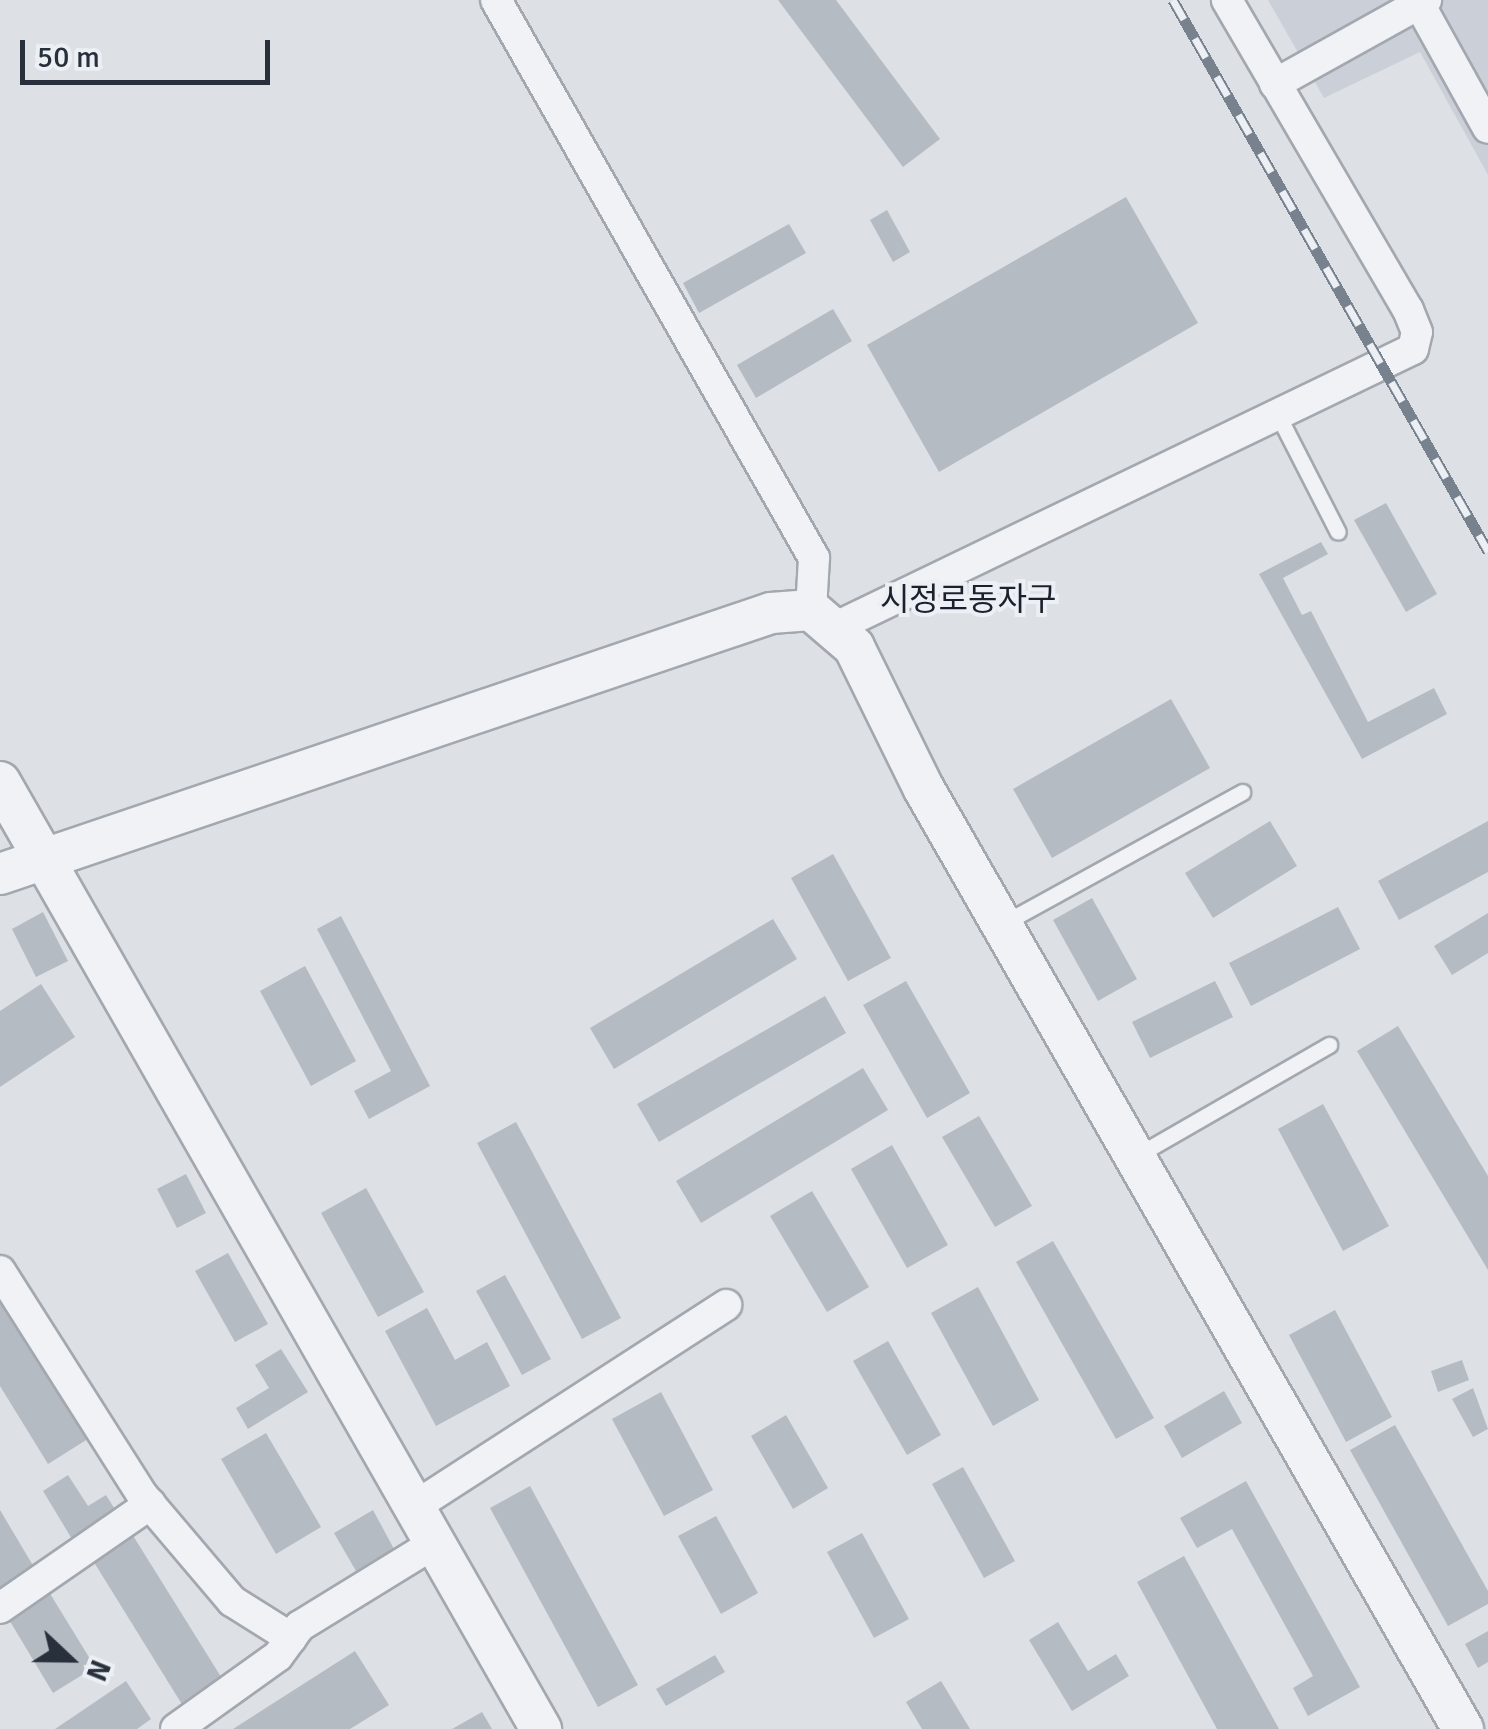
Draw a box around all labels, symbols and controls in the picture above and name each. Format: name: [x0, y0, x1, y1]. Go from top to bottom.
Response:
scale bar: [25, 20, 275, 82]
text: 50 m: [37, 39, 100, 76]
district label: 시정로동자구: [880, 581, 1056, 619]
north arrow: [20, 1609, 120, 1709]
text: N: [78, 1655, 117, 1686]

